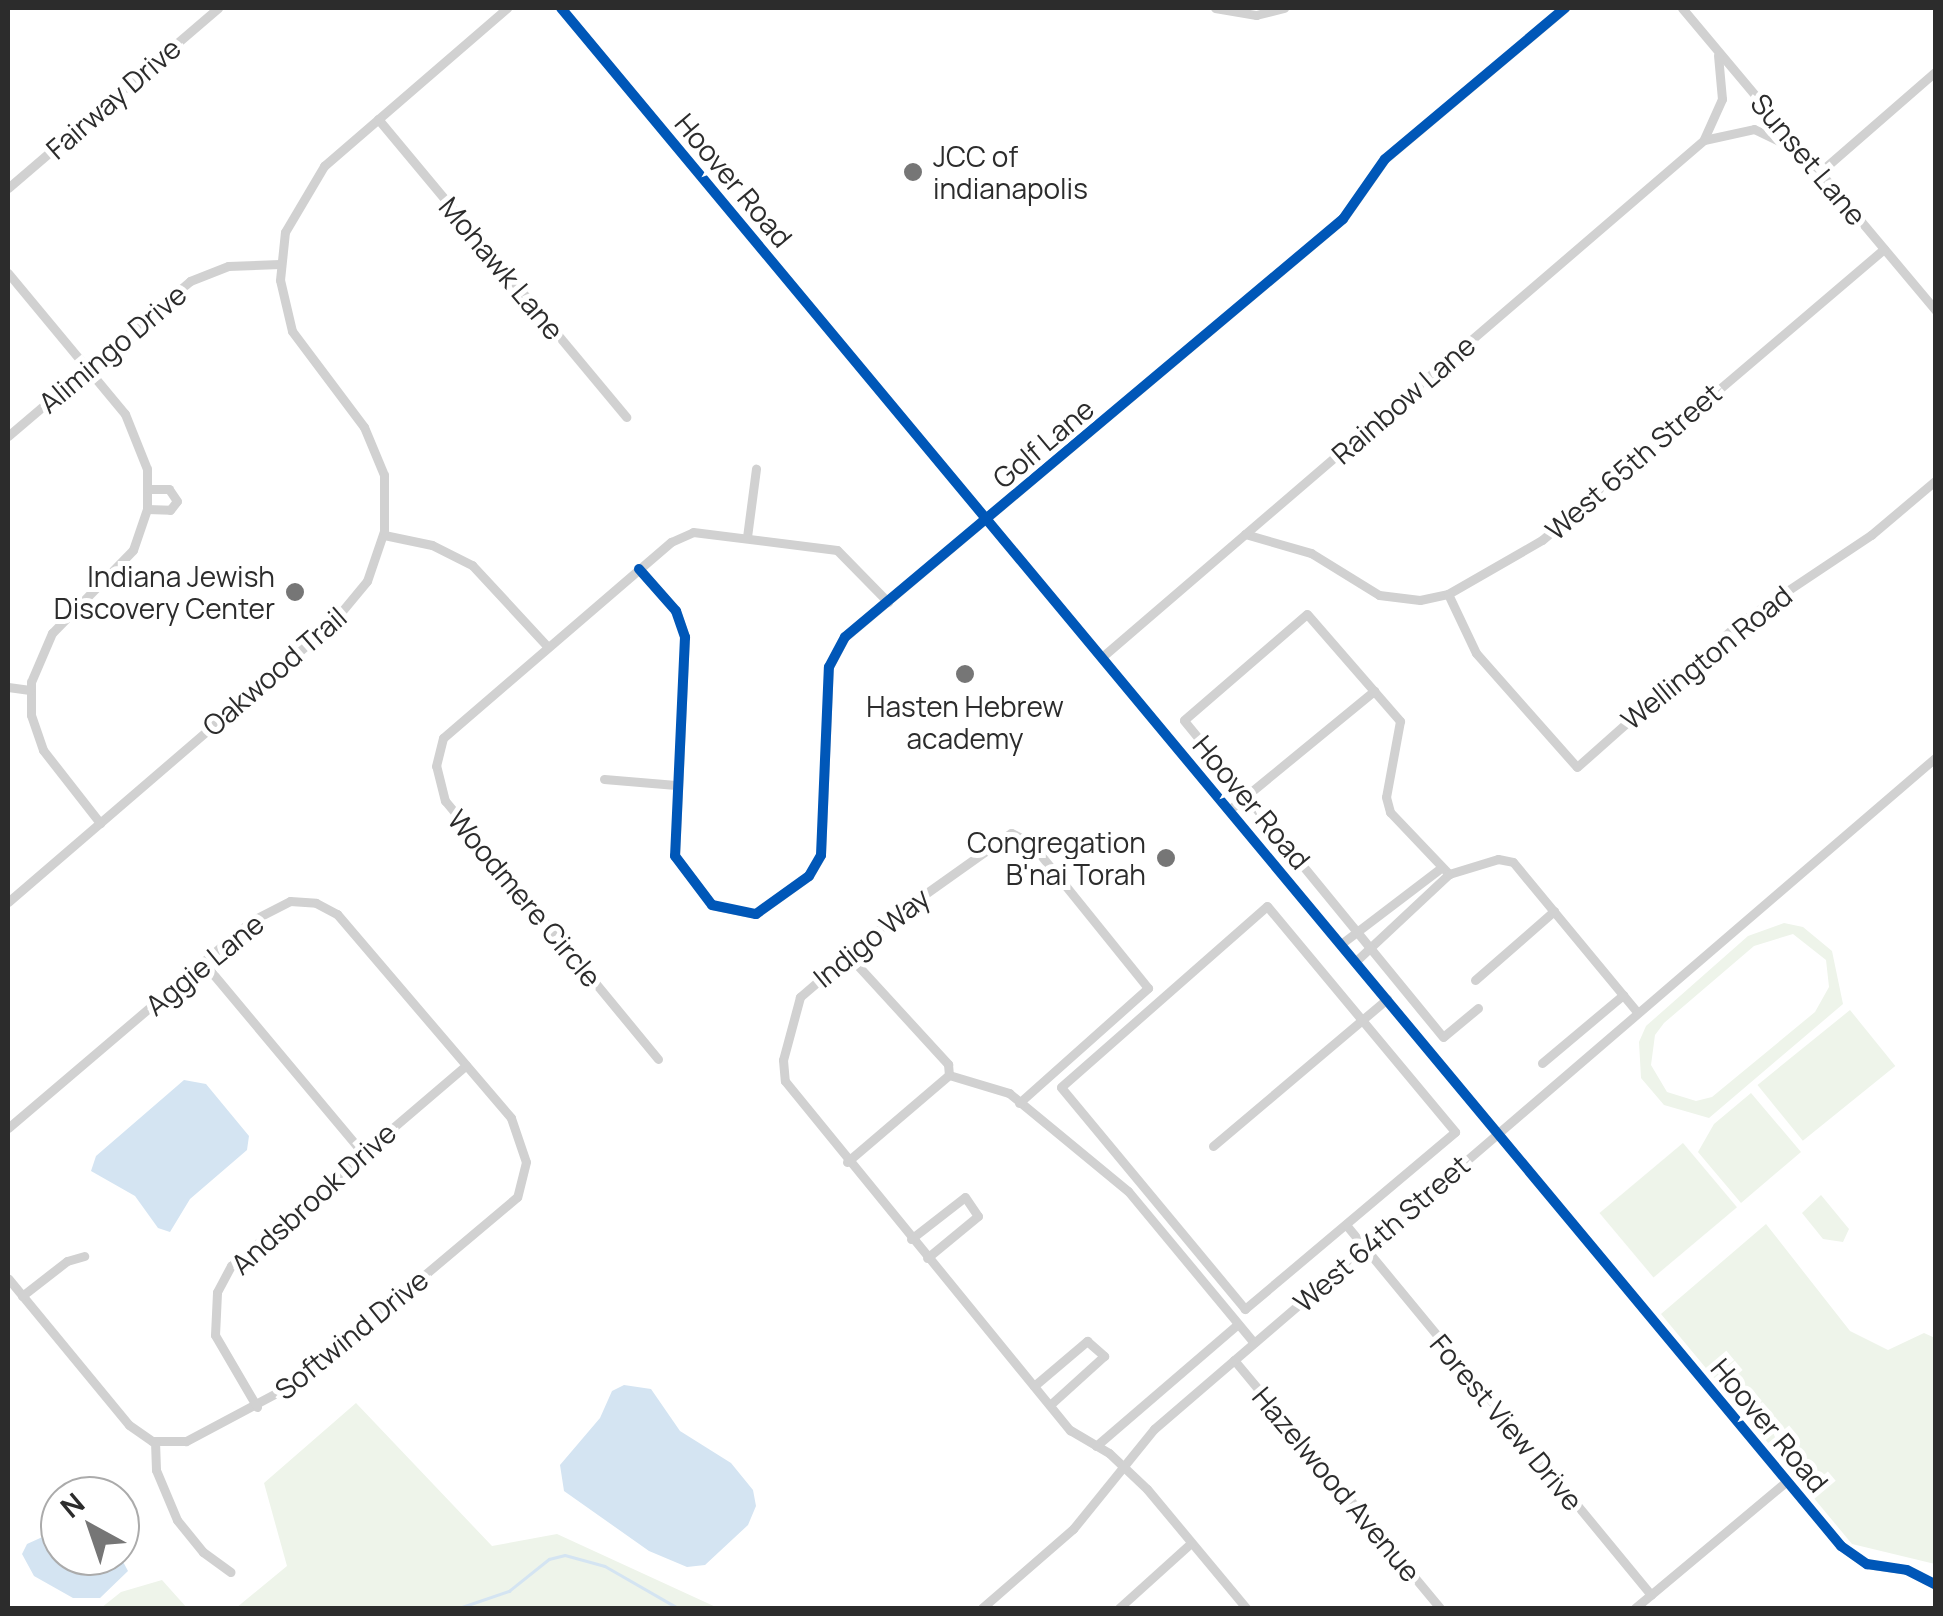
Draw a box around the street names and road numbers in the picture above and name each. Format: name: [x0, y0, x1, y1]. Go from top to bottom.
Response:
street label: Fairway Drive: [39, 31, 187, 165]
street label: Sunset Lane: [1744, 86, 1874, 232]
street label: Hoover Road: [668, 106, 800, 254]
street label: Mohawk Lane: [433, 190, 571, 346]
street label: Alimingo Drive: [32, 277, 192, 419]
street label: Rainbow Lane: [1325, 328, 1481, 470]
street label: West 65th Street: [1538, 376, 1728, 546]
street label: Golf Lane: [986, 391, 1100, 495]
street label: Wellington Road: [1614, 578, 1798, 736]
street label: Oakwood Trail: [195, 599, 353, 743]
street label: Hoover Road: [1186, 728, 1318, 876]
street label: Woodmere Circle: [441, 803, 609, 993]
street label: Indigo Way: [806, 880, 936, 994]
street label: Aggie Lane: [138, 906, 270, 1022]
street label: Andsbrook Drive: [224, 1115, 402, 1281]
street label: West 64th Street: [1286, 1148, 1476, 1318]
street label: Softwind Drive: [268, 1262, 434, 1406]
street label: Forest View Drive: [1424, 1327, 1590, 1517]
street label: Hoover Road: [1704, 1351, 1836, 1499]
street label: Hazelwood Avenue: [1246, 1380, 1428, 1588]

